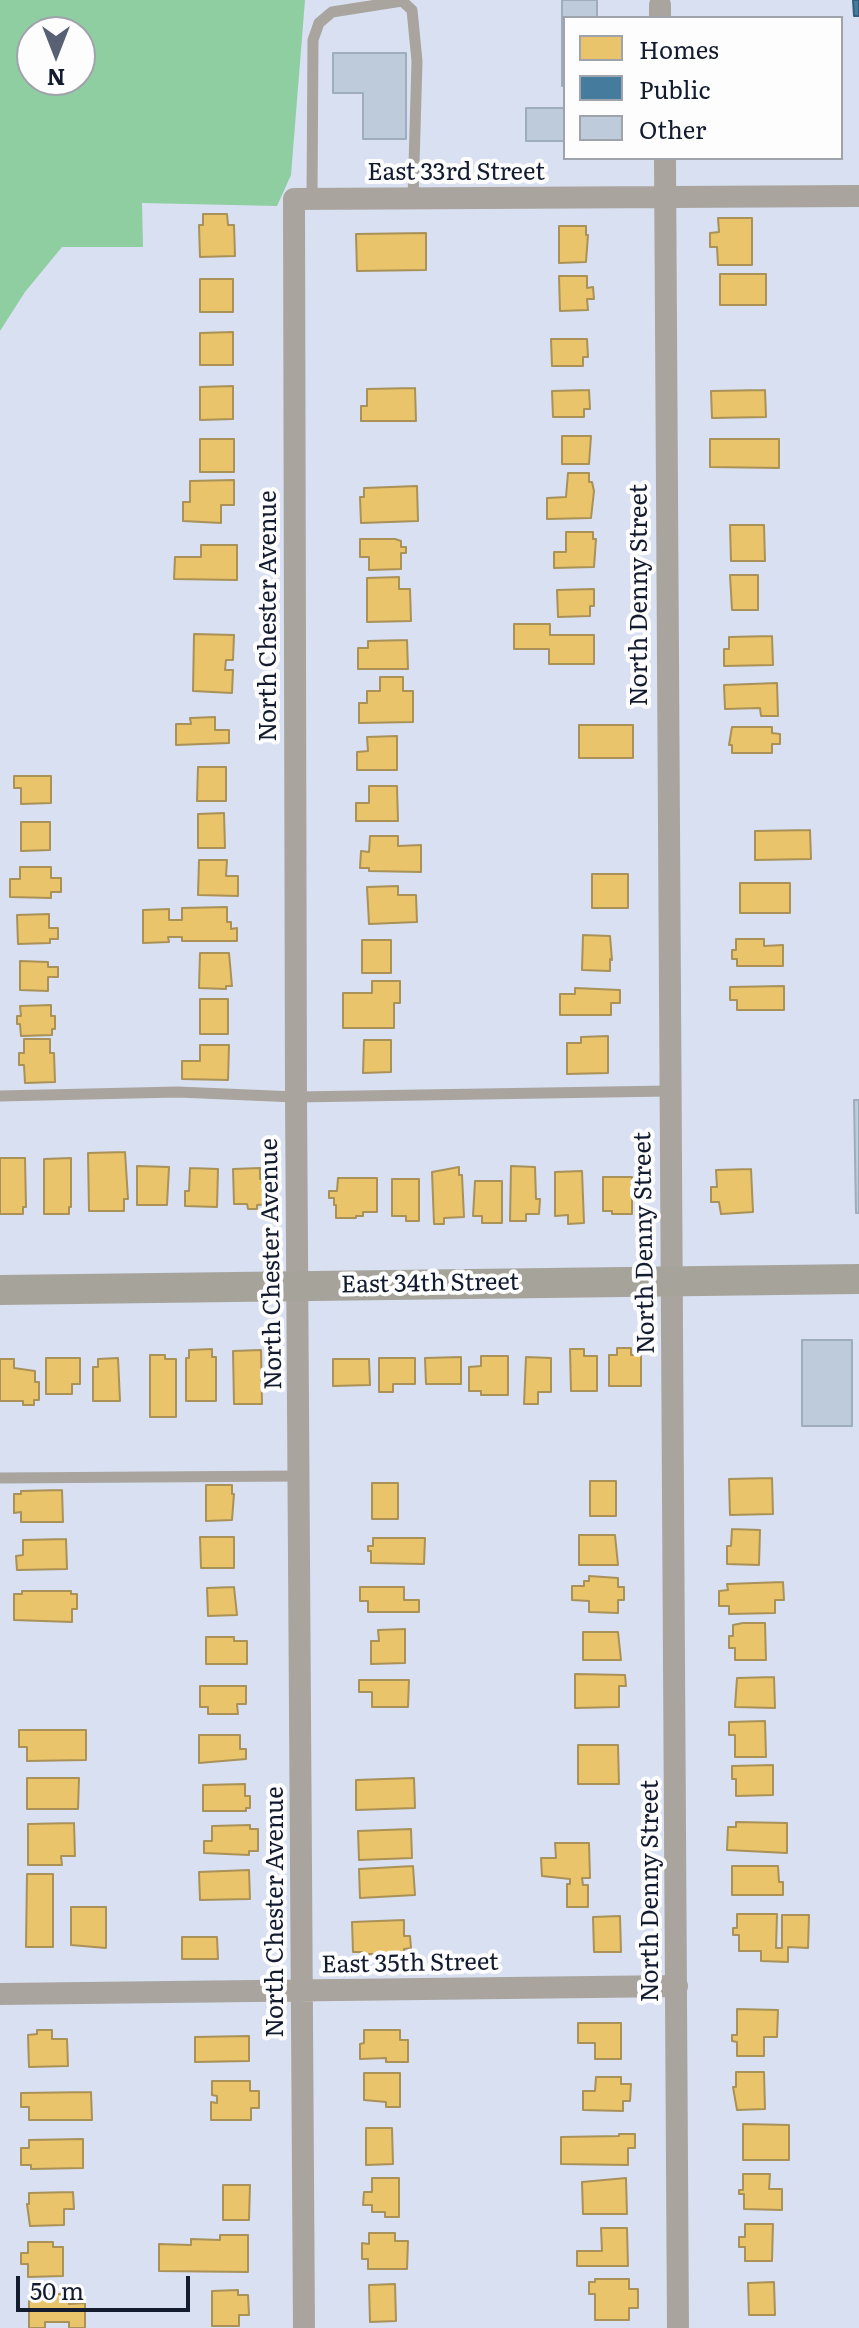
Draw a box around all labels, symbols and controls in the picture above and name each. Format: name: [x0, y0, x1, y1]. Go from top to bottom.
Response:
north arrow: [16, 16, 96, 96]
legend: [563, 16, 843, 160]
text: Homes: [639, 31, 719, 66]
text: N: [47, 62, 65, 95]
text: Public: [639, 71, 710, 106]
text: Other: [639, 111, 706, 146]
street label: East 33rd Street: [367, 159, 545, 187]
street label: North Denny Street: [626, 484, 654, 706]
street label: North Chester Avenue: [255, 490, 283, 742]
street label: North Denny Street: [629, 1132, 661, 1354]
street label: North Chester Avenue: [255, 1138, 289, 1390]
street label: East 34th Street: [341, 1268, 519, 1300]
street label: North Denny Street: [637, 1780, 665, 2002]
street label: North Chester Avenue: [262, 1786, 290, 2038]
street label: East 35th Street: [321, 1948, 499, 1980]
scale bar: [20, 2260, 194, 2310]
text: 50 m: [30, 2272, 84, 2307]

